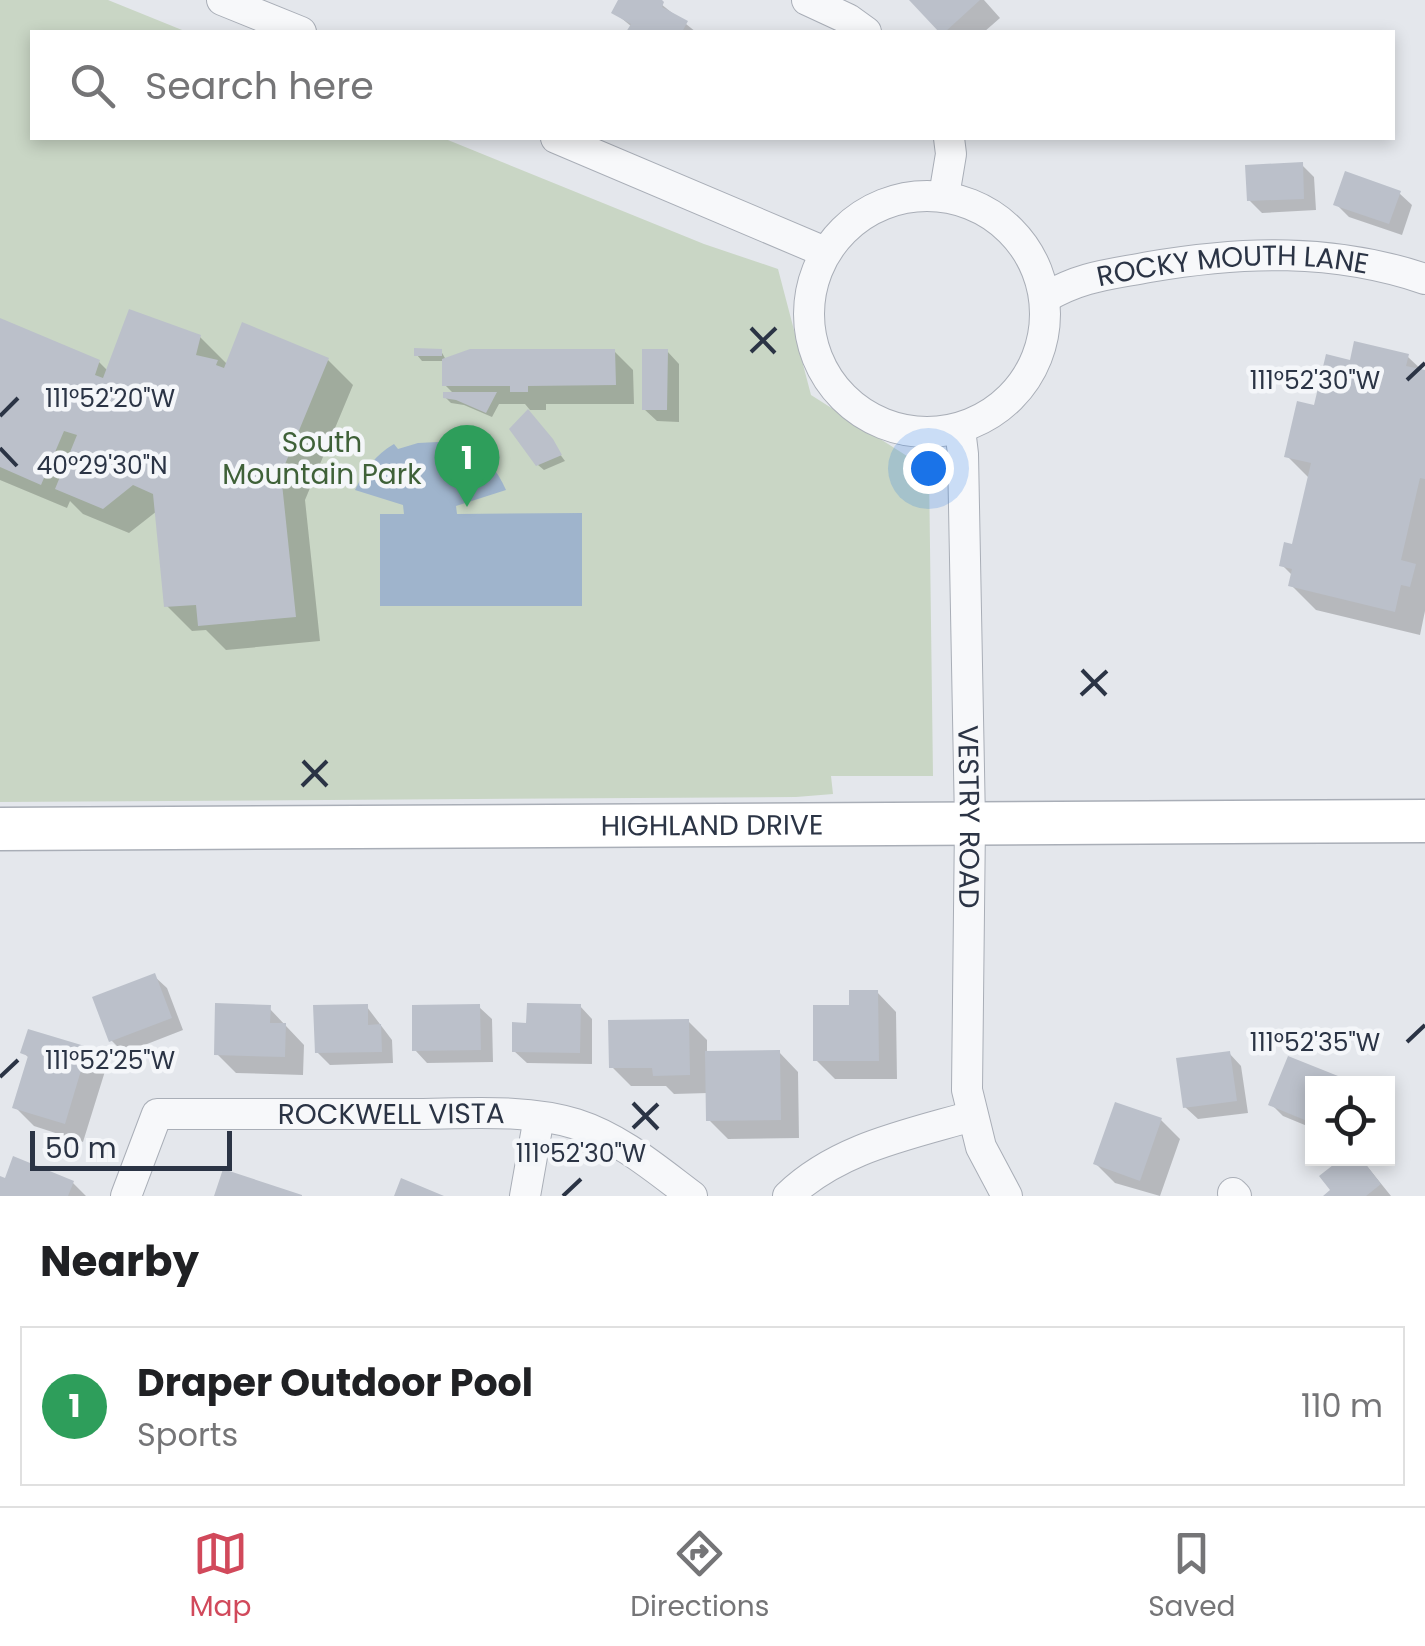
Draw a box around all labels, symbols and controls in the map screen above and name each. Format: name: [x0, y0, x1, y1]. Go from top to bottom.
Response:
search box: [30, 30, 1395, 140]
icon: search: [65, 58, 120, 113]
text: Search here: [145, 59, 374, 112]
street label: ROCKY MOUTH LANE: [1093, 236, 1372, 296]
text: 111°52'30"W: [1250, 363, 1380, 398]
text: 111°52'20"W: [45, 381, 175, 416]
park label: South Mountain Park: [222, 423, 422, 494]
pin: 1: [434, 424, 500, 507]
your location: [903, 443, 954, 494]
text: 40°29'30"N: [36, 448, 168, 483]
street label: VESTRY ROAD: [949, 725, 990, 909]
street label: HIGHLAND DRIVE: [601, 805, 823, 845]
text: 111°52'35"W: [1250, 1025, 1380, 1060]
text: 111°52'25"W: [45, 1043, 175, 1078]
map controls: [1305, 1076, 1395, 1166]
button: locate: [1305, 1076, 1395, 1166]
street label: ROCKWELL VISTA: [278, 1093, 505, 1134]
scale bar: [30, 1126, 232, 1170]
text: 50 m: [45, 1129, 116, 1168]
text: 111°52'30"W: [516, 1136, 646, 1171]
text: Nearby: [40, 1232, 199, 1291]
text: Draper Outdoor Pool: [137, 1356, 533, 1409]
text: 1: [68, 1383, 81, 1428]
text: 110 m: [1301, 1383, 1383, 1428]
text: Sports: [137, 1412, 238, 1457]
tab: Map: [189, 1526, 251, 1628]
tab: Directions: [630, 1526, 769, 1628]
tab: Saved: [1148, 1526, 1236, 1628]

